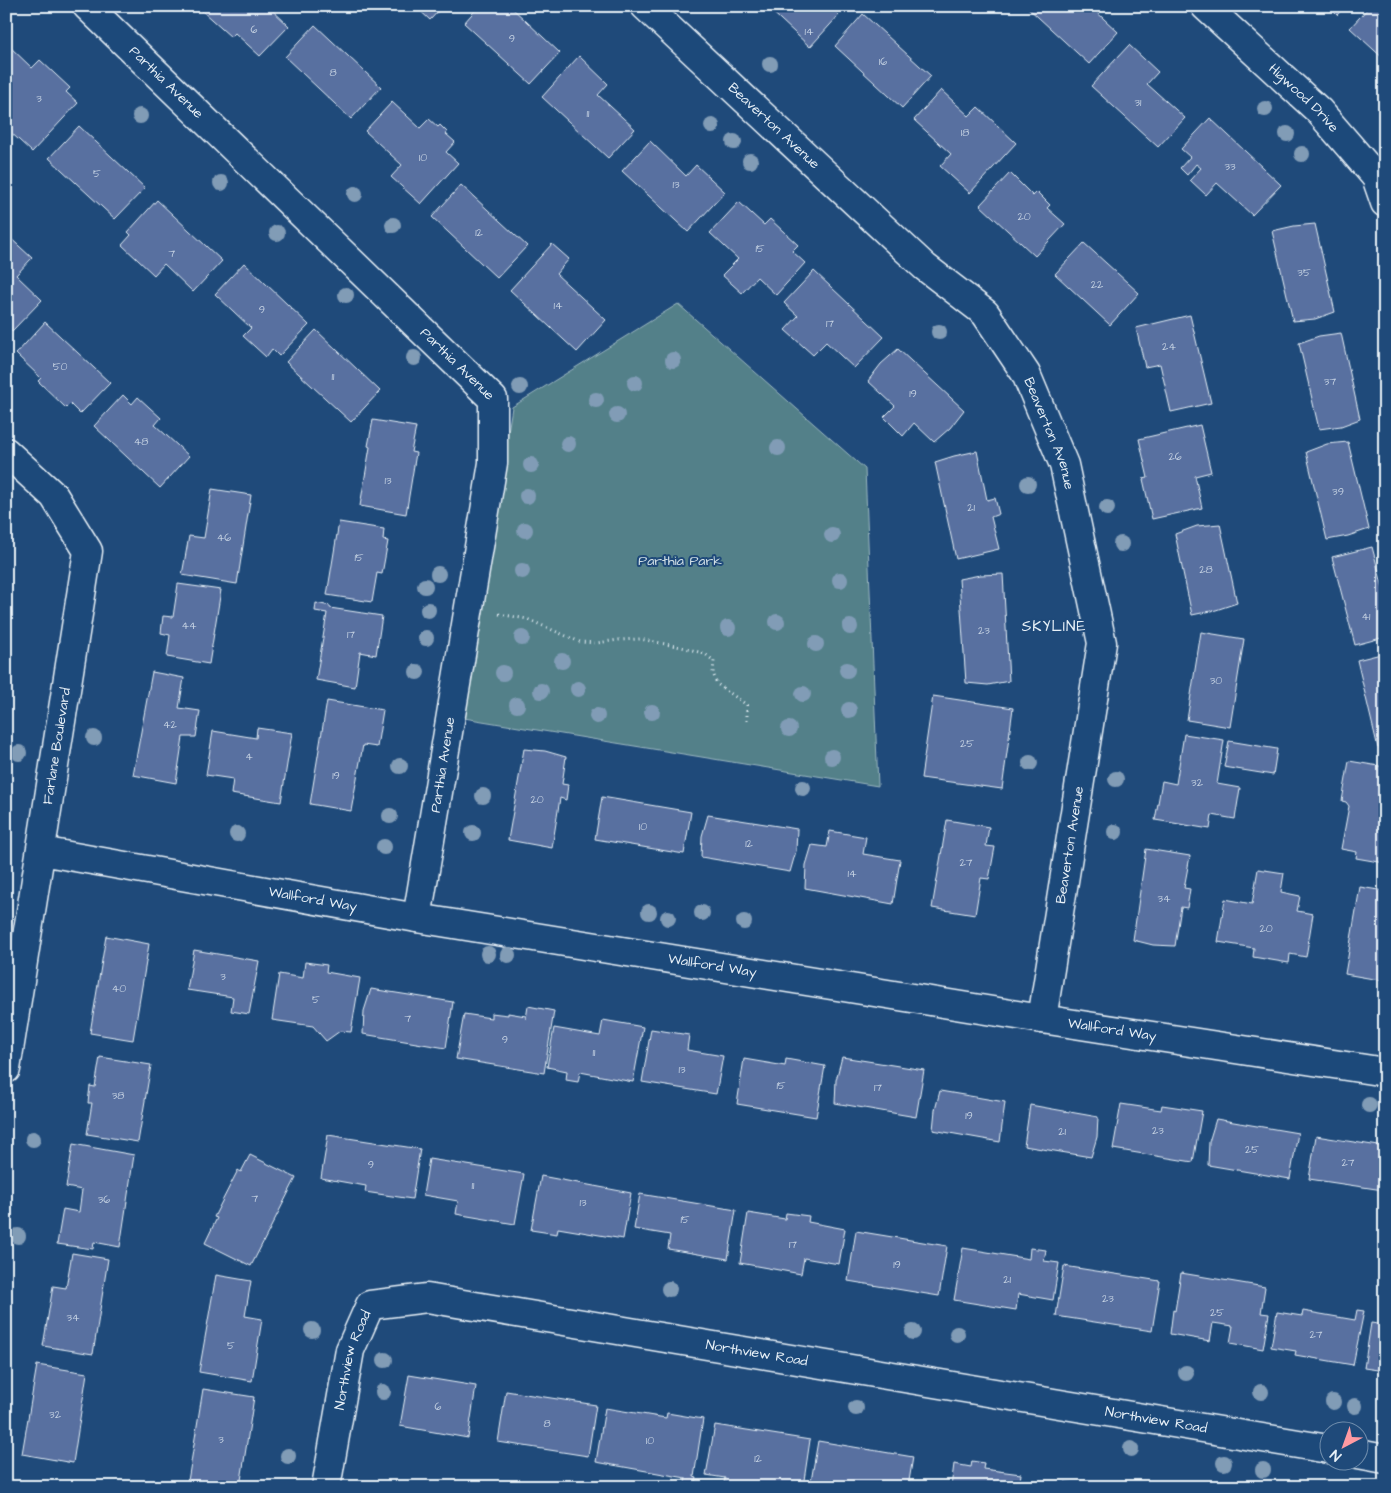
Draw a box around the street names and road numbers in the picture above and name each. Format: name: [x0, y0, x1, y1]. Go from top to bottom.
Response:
street label: Parthia Avenue: [124, 42, 208, 124]
street label: Higwood Drive: [1264, 59, 1344, 137]
street label: Beaverton Avenue: [723, 78, 824, 174]
street label: Parthia Avenue: [415, 323, 499, 405]
street label: Beaverton Avenue: [1019, 374, 1079, 492]
street label: Farlane Boulevard: [38, 686, 76, 806]
street label: Parthia Avenue: [426, 715, 461, 814]
street label: Beaverton Avenue: [1051, 784, 1089, 905]
street label: Wallford Way: [267, 882, 359, 917]
street label: Wallford Way: [667, 949, 758, 983]
street label: Wallford Way: [1066, 1013, 1158, 1047]
street label: Northview Road: [330, 1307, 376, 1411]
street label: Northview Road: [704, 1335, 809, 1372]
street label: Northview Road: [1104, 1402, 1209, 1439]

